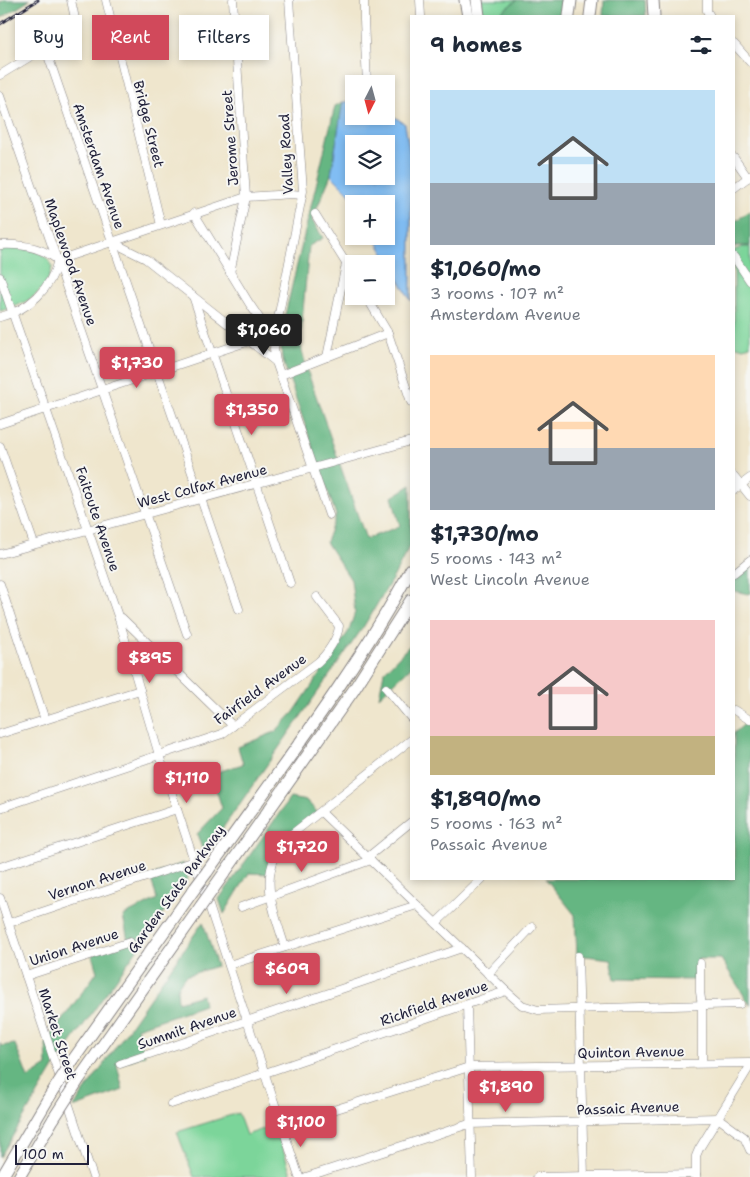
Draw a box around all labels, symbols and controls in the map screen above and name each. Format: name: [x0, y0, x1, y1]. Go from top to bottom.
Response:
chip: Buy: [15, 15, 82, 60]
chip: Rent: [92, 15, 169, 60]
chip: Filters: [179, 15, 269, 60]
text: 9 homes: [430, 31, 522, 59]
icon: filters: [687, 31, 715, 59]
north arrow: [345, 75, 395, 125]
map controls: [345, 75, 395, 305]
street label: Bridge Street: [129, 79, 169, 169]
street label: Jerome Street: [218, 89, 242, 187]
street label: Amsterdam Avenue: [69, 101, 129, 231]
street label: Valley Road: [275, 113, 297, 195]
icon: home: [528, 123, 618, 213]
button: layers: [345, 135, 395, 185]
button: +: [345, 195, 395, 245]
street label: Maplewood Avenue: [41, 196, 101, 328]
button: −: [345, 255, 395, 305]
text: $1,060/mo: [430, 255, 541, 283]
text: 3 rooms · 107 m²: [430, 283, 564, 304]
text: Amsterdam Avenue: [430, 304, 581, 325]
pin: $1,060: [223, 314, 305, 356]
text: $1,060: [237, 319, 291, 340]
pin: $1,730: [96, 346, 178, 389]
text: $1,730: [111, 352, 163, 373]
icon: home: [528, 388, 618, 478]
pin: $1,350: [211, 394, 293, 436]
text: $1,350: [225, 399, 279, 420]
street label: West Colfax Avenue: [135, 460, 269, 512]
street label: Faitoute Avenue: [72, 464, 124, 574]
text: $1,730/mo: [430, 520, 539, 548]
text: 5 rooms · 143 m²: [430, 548, 562, 569]
text: West Lincoln Avenue: [430, 569, 590, 590]
pin: $895: [120, 642, 180, 684]
text: $895: [128, 647, 172, 668]
street label: Fairfield Avenue: [210, 649, 310, 729]
icon: home: [528, 653, 618, 743]
pin: $1,110: [146, 762, 228, 804]
text: $1,110: [165, 767, 209, 788]
text: $1,890/mo: [430, 785, 541, 813]
text: 5 rooms · 163 m²: [430, 813, 563, 834]
street label: Garden State Parkway: [124, 822, 228, 956]
pin: $1,720: [261, 830, 343, 873]
text: Passaic Avenue: [430, 834, 548, 855]
text: $1,720: [276, 836, 328, 857]
street label: Vernon Avenue: [46, 856, 148, 904]
street label: Union Avenue: [27, 924, 121, 970]
pin: $609: [257, 952, 317, 995]
text: $609: [265, 958, 309, 979]
street label: Richfield Avenue: [378, 976, 490, 1030]
street label: Market Street: [35, 986, 81, 1082]
street label: Summit Avenue: [135, 1003, 239, 1053]
street label: Quinton Avenue: [577, 1042, 685, 1062]
pin: $1,890: [465, 1070, 547, 1113]
text: $1,890: [479, 1076, 533, 1097]
street label: Passaic Avenue: [576, 1097, 680, 1119]
pin: $1,100: [260, 1106, 342, 1148]
text: $1,100: [276, 1111, 326, 1132]
scale bar: [15, 1142, 89, 1165]
text: 100 m: [22, 1145, 64, 1163]

